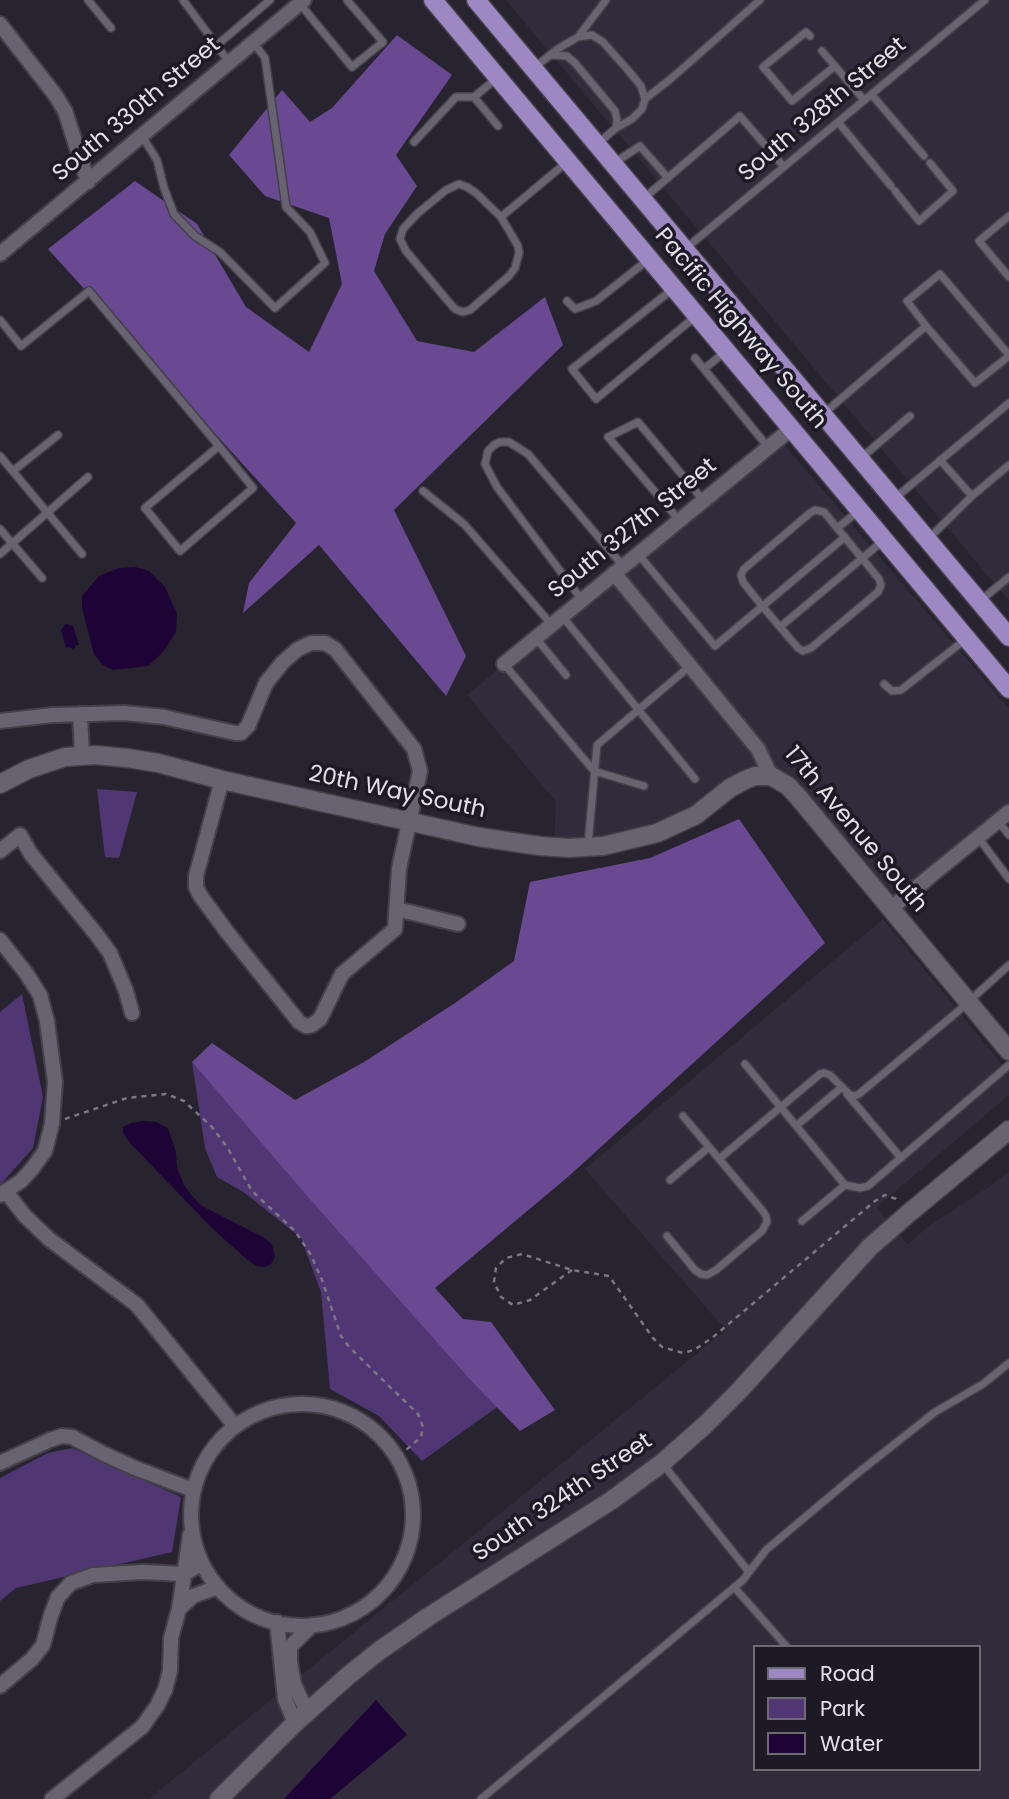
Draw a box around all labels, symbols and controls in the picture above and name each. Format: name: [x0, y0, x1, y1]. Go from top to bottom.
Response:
street label: South 330th Street: [48, 32, 226, 188]
street label: South 328th Street: [734, 32, 912, 188]
street label: Pacific Highway South: [648, 223, 832, 435]
street label: South 327th Street: [543, 453, 723, 605]
street label: 17th Avenue South: [778, 742, 932, 918]
street label: 20th Way South: [306, 761, 488, 825]
street label: South 324th Street: [468, 1428, 658, 1568]
legend: [754, 1645, 981, 1771]
text: Road: [820, 1659, 875, 1688]
text: Park: [820, 1694, 865, 1723]
text: Water: [820, 1729, 883, 1758]

